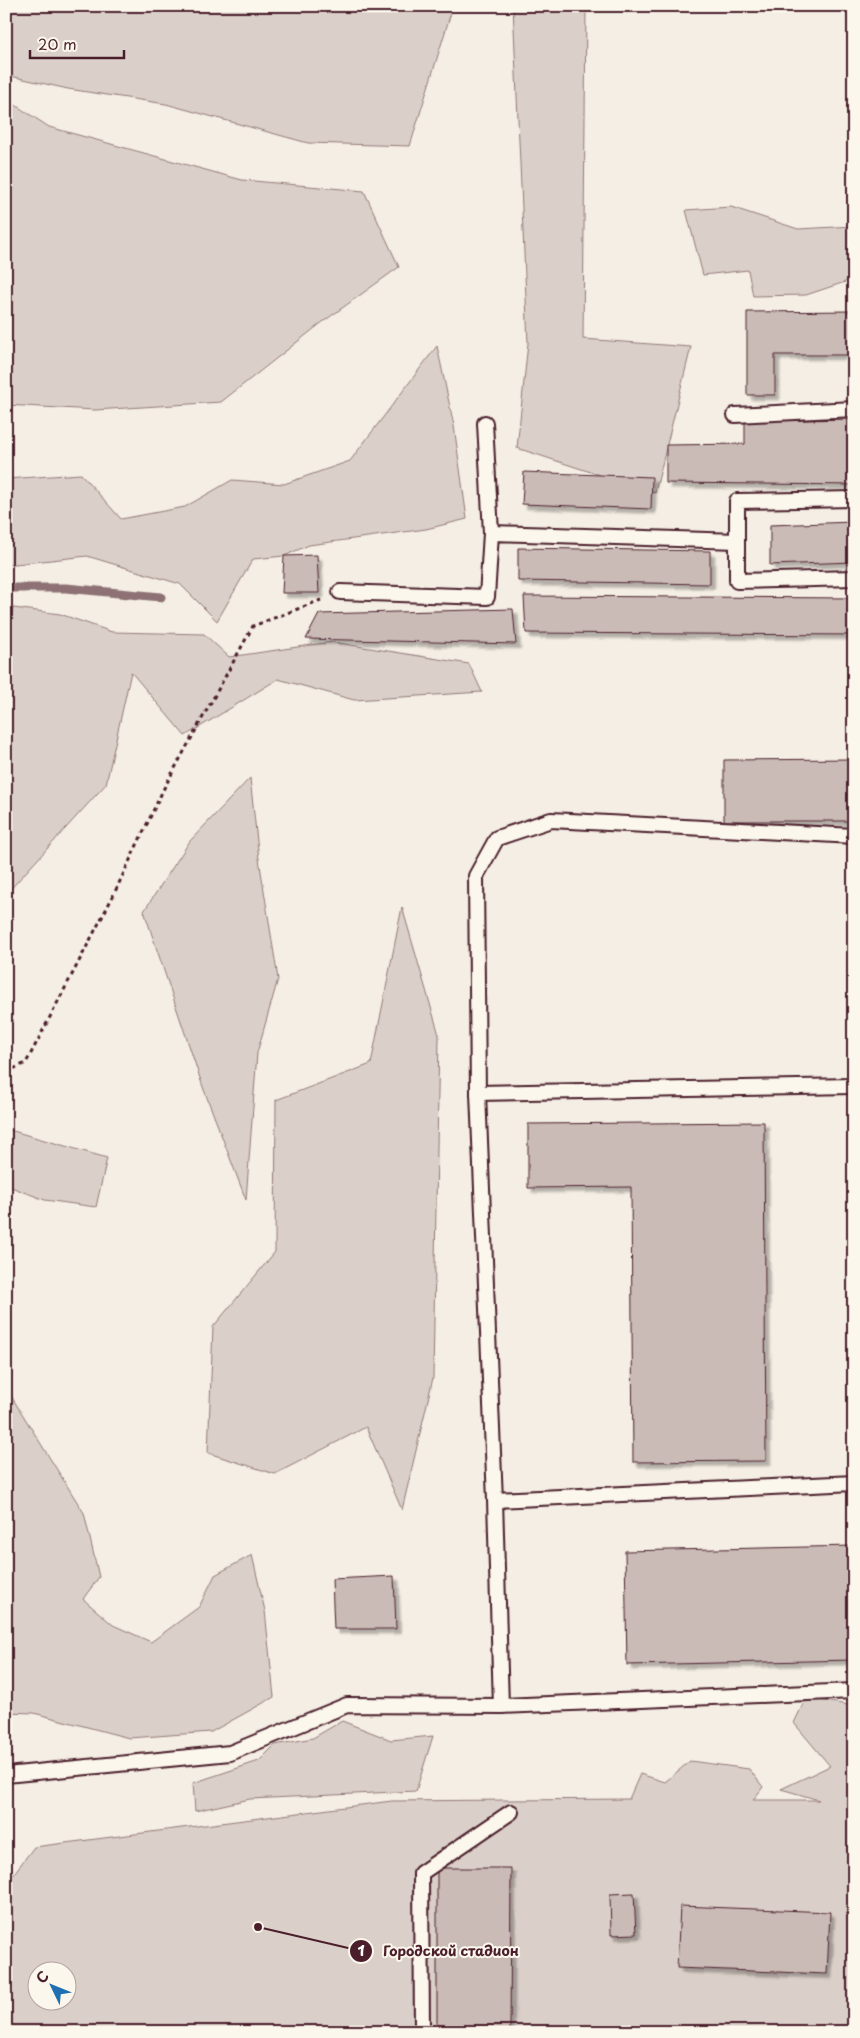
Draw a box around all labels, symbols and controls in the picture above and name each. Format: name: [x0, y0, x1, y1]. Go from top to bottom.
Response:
scale bar: [30, 28, 124, 60]
text: 20 m: [38, 32, 77, 55]
callout: Городской стадион: [348, 1936, 530, 1965]
text: 1: [357, 1938, 365, 1961]
text: Городской стадион: [383, 1940, 519, 1961]
north arrow: [28, 1960, 78, 2010]
text: С: [31, 1966, 53, 1988]

